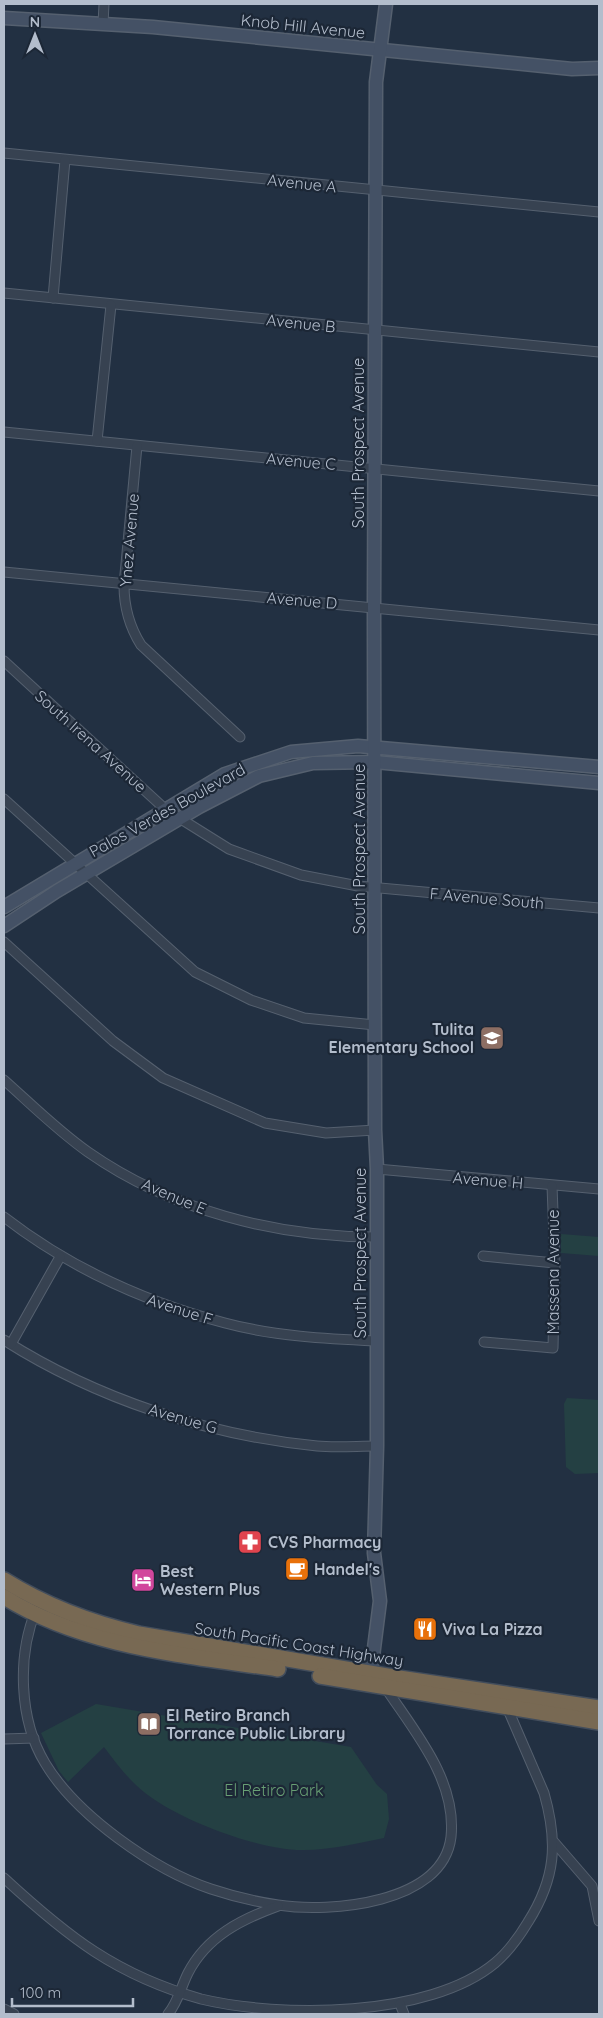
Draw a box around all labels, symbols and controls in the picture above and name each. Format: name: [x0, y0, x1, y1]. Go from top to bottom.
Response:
north arrow: [10, 10, 60, 60]
street label: Knob Hill Avenue: [240, 10, 366, 42]
text: N: [30, 13, 40, 31]
street label: Avenue A: [266, 169, 338, 197]
street label: Avenue B: [265, 309, 337, 337]
street label: South Prospect Avenue: [348, 358, 368, 528]
street label: Avenue C: [265, 448, 337, 474]
street label: Ynez Avenue: [115, 492, 143, 588]
street label: Avenue D: [266, 587, 338, 613]
street label: South Irena Avenue: [31, 686, 151, 796]
street label: Palos Verdes Boulevard: [86, 759, 248, 861]
street label: South Prospect Avenue: [349, 764, 369, 934]
street label: F Avenue South: [429, 883, 545, 913]
place label: Tulita Elementary School: [329, 1019, 474, 1057]
school or university icon: Tulita Elementary School: [479, 1025, 505, 1051]
street label: Avenue H: [452, 1167, 524, 1193]
street label: South Prospect Avenue: [350, 1168, 370, 1338]
street label: Avenue E: [139, 1173, 209, 1219]
street label: Massena Avenue: [543, 1209, 563, 1335]
street label: Avenue F: [144, 1289, 216, 1329]
street label: Avenue G: [146, 1399, 220, 1437]
pharmacy icon: CVS Pharmacy: [237, 1529, 263, 1555]
place label: CVS Pharmacy: [268, 1532, 381, 1552]
cafe icon: Handel's: [284, 1556, 310, 1582]
place label: Handel's: [314, 1559, 380, 1579]
place label: Best Western Plus: [160, 1561, 260, 1599]
hotel icon: Best Western Plus: [130, 1567, 156, 1593]
restaurant icon: Viva La Pizza: [412, 1616, 438, 1642]
street label: South Pacific Coast Highway: [193, 1618, 405, 1670]
place label: Viva La Pizza: [442, 1619, 543, 1639]
place label: El Retiro Branch Torrance Public Library: [166, 1705, 345, 1743]
library icon: El Retiro Branch Torrance Public Library: [136, 1711, 162, 1737]
park label: El Retiro Park: [224, 1780, 324, 1800]
scale bar: [12, 1976, 134, 2008]
text: 100 m: [20, 1983, 61, 2002]

